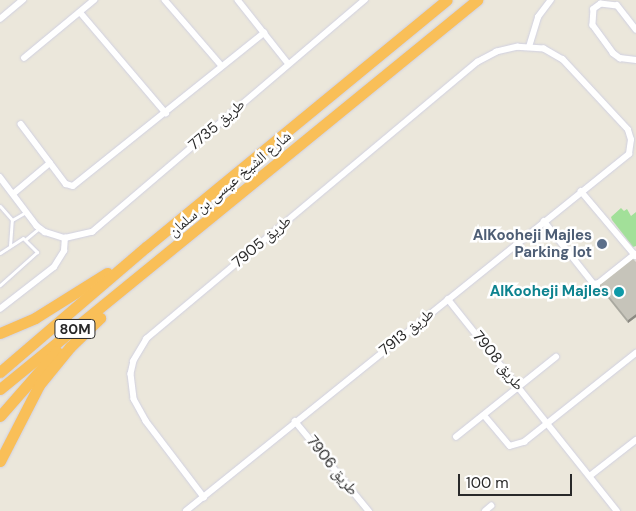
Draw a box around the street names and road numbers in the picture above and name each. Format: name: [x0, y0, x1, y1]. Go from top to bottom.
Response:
street label: طريق 7735: [185, 96, 249, 154]
street label: شارع الشيخ عيسى بن سلمان: [165, 127, 295, 241]
street label: طريق 7905: [229, 212, 295, 272]
street label: طريق 7913: [376, 305, 438, 359]
road number: 80M: [54, 318, 96, 340]
street label: طريق 7908: [469, 328, 527, 394]
street label: طريق 7906: [303, 433, 361, 499]

